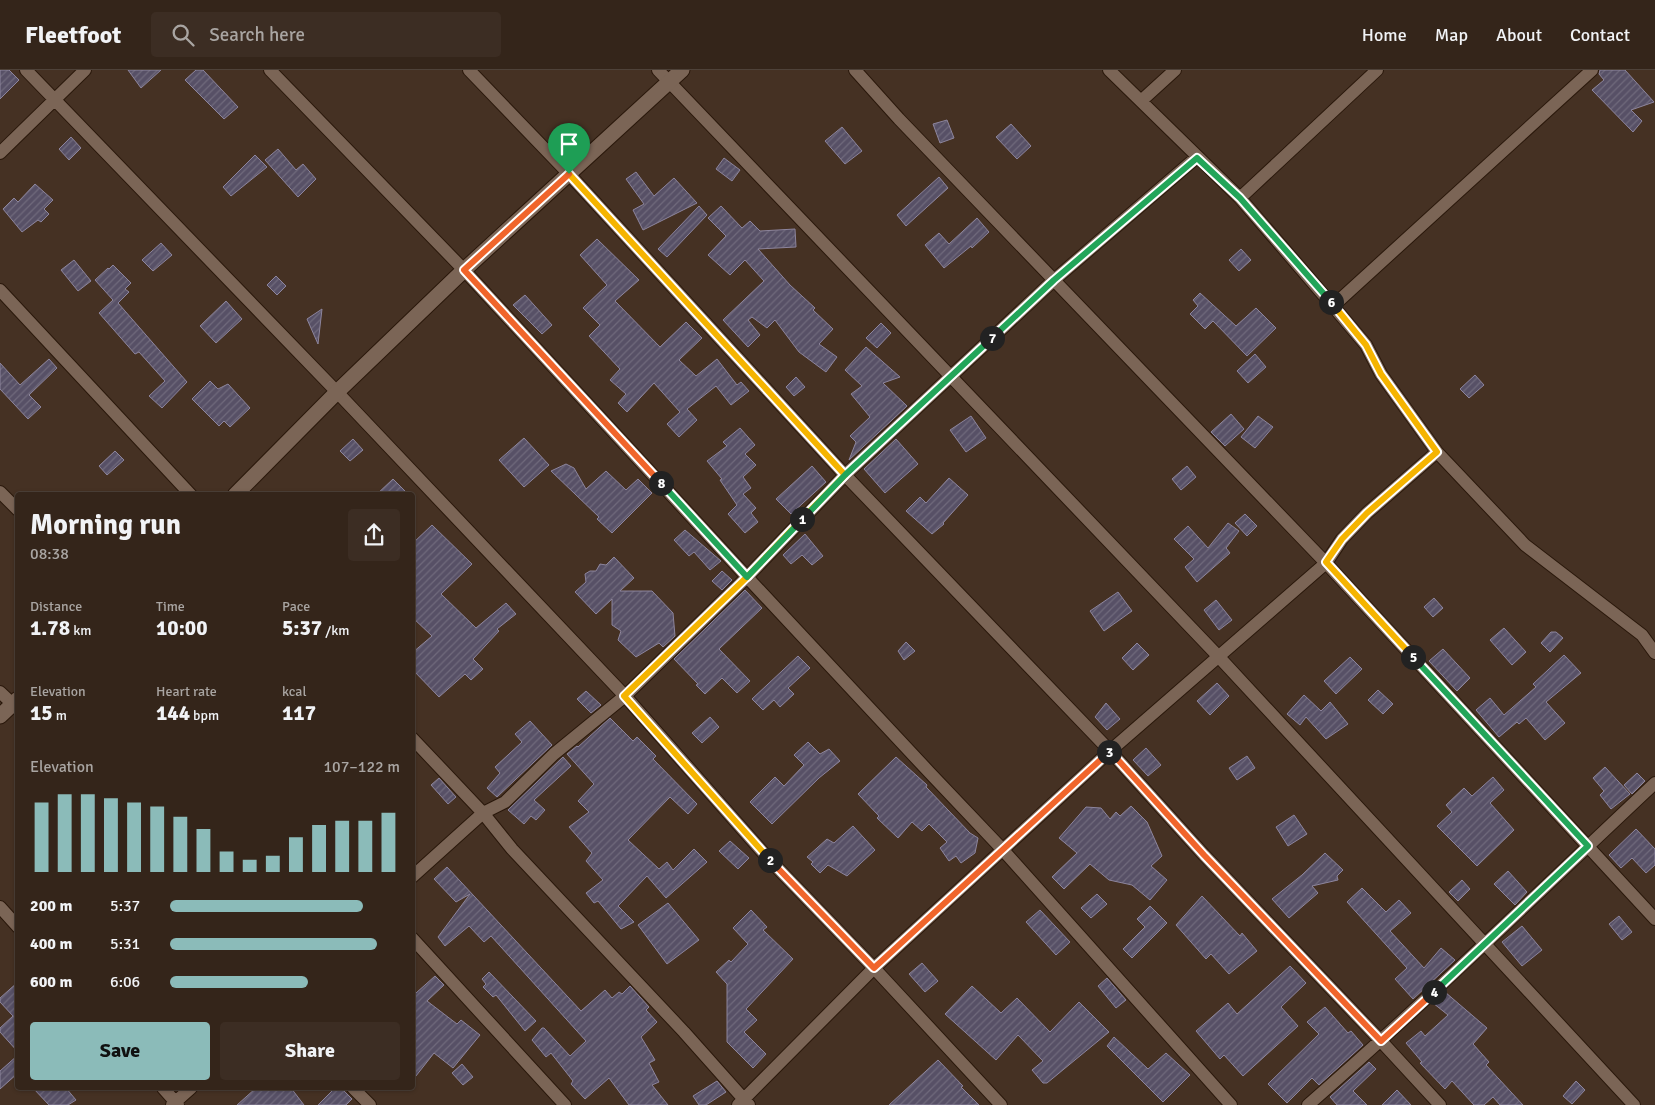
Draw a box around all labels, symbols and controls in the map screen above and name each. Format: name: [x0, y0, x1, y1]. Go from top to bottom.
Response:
search box: [151, 12, 501, 57]
text: Fleetfoot: [25, 20, 121, 50]
icon: search: [169, 21, 197, 49]
text: Search here: [209, 23, 305, 47]
text: Home: [1362, 24, 1407, 46]
text: Map: [1435, 24, 1468, 46]
text: About: [1496, 24, 1542, 46]
text: Contact: [1570, 24, 1630, 46]
pin: [548, 123, 590, 174]
icon: arrive: [555, 130, 583, 158]
pin: 6: [1318, 290, 1344, 314]
text: 6: [1328, 294, 1335, 311]
pin: 7: [980, 326, 1004, 350]
text: 7: [989, 330, 996, 347]
pin: 8: [648, 470, 674, 496]
text: 8: [658, 475, 665, 492]
pin: 1: [790, 506, 814, 532]
text: Morning run: [30, 508, 181, 542]
button: share: [348, 509, 400, 561]
text: 1: [799, 511, 806, 528]
text: 08:38: [30, 544, 69, 564]
text: Distance: [30, 598, 82, 615]
text: Time: [156, 598, 185, 615]
text: Pace: [282, 598, 310, 615]
text: 1.78: [30, 615, 70, 641]
text: 10:00: [156, 615, 208, 641]
text: 5:37: [282, 615, 322, 641]
text: km: [70, 622, 91, 639]
text: /km: [322, 622, 349, 639]
pin: 5: [1400, 644, 1426, 670]
text: 5: [1410, 649, 1417, 666]
text: Elevation: [30, 683, 86, 700]
text: Heart rate: [156, 683, 217, 700]
text: kcal: [282, 683, 307, 700]
text: 15: [30, 700, 53, 726]
text: 144: [156, 700, 190, 726]
text: 117: [282, 700, 316, 726]
text: m: [53, 707, 67, 724]
text: bpm: [190, 707, 219, 724]
pin: 3: [1096, 740, 1122, 764]
text: 3: [1106, 744, 1113, 761]
text: Elevation: [30, 757, 94, 777]
text: 107–122 m: [323, 757, 400, 777]
pin: 2: [758, 848, 782, 872]
text: 2: [767, 852, 774, 869]
text: 200 m: [30, 896, 72, 916]
text: 5:37: [110, 896, 140, 916]
text: 400 m: [30, 934, 72, 954]
text: 5:31: [110, 934, 140, 954]
text: 600 m: [30, 972, 72, 992]
text: 6:06: [110, 972, 140, 992]
pin: 4: [1422, 980, 1446, 1004]
text: 4: [1431, 984, 1438, 1001]
button: Save: [30, 1022, 210, 1080]
button: Share: [220, 1022, 400, 1080]

